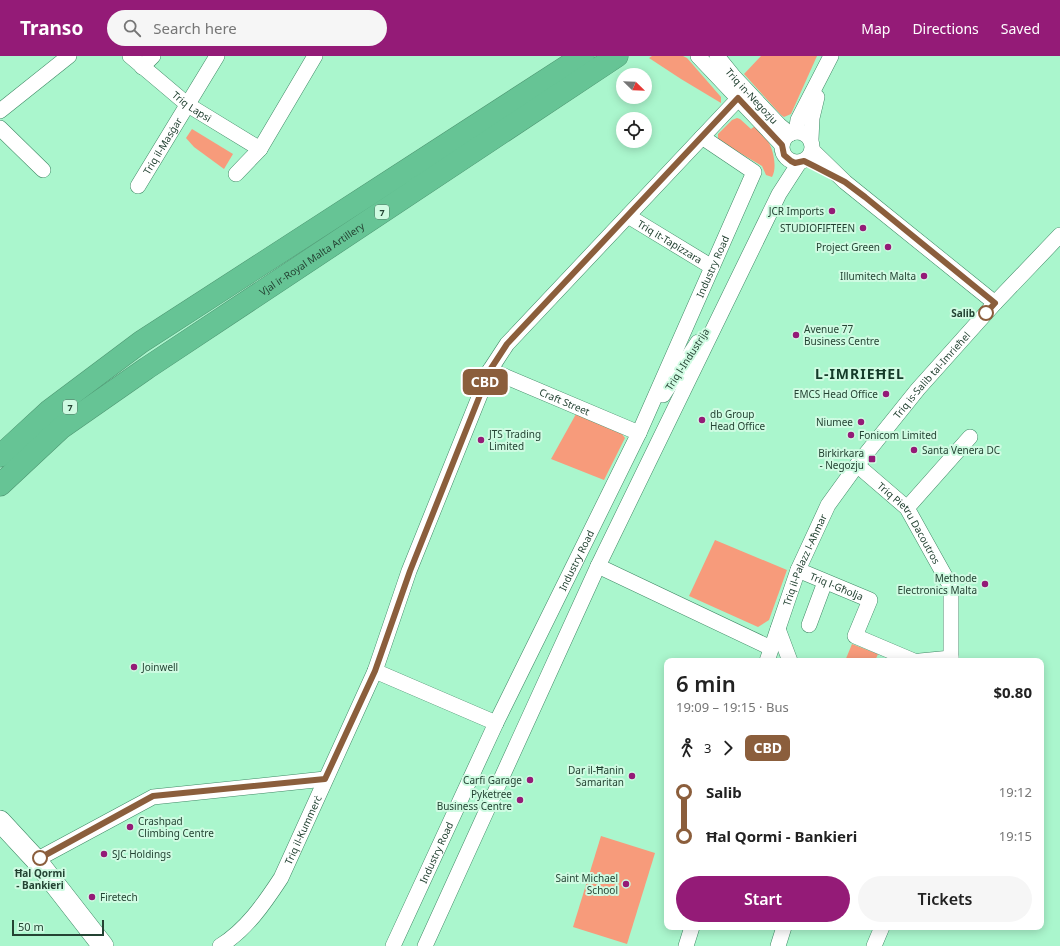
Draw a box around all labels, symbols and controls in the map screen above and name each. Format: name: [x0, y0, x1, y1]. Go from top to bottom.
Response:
search box: [107, 10, 387, 46]
text: Transo: [20, 15, 83, 41]
icon: search: [121, 17, 143, 39]
text: Search here: [153, 18, 237, 38]
text: Map: [861, 19, 890, 38]
text: Directions: [912, 19, 979, 38]
text: Saved: [1001, 19, 1040, 38]
street label: Triq in-Negozju: [722, 65, 781, 127]
north arrow: [616, 68, 652, 104]
map controls: [616, 68, 652, 148]
street label: Triq Lapsi: [169, 88, 214, 125]
button: locate: [616, 112, 652, 148]
street label: Triq il-Masġar: [140, 115, 185, 177]
place label: JCR Imports: [768, 204, 824, 218]
road number: 7: [375, 205, 389, 219]
marker: JCR Imports: [827, 206, 837, 216]
street label: Triq it-Tapizzara: [635, 216, 705, 266]
street label: Vjal ir-Royal Malta Artillery: [256, 218, 368, 299]
place label: STUDIOFIFTEEN: [780, 221, 855, 235]
marker: STUDIOFIFTEEN: [858, 223, 868, 233]
street label: Industry Road: [693, 233, 732, 300]
place label: Project Green: [816, 240, 880, 254]
marker: Project Green: [883, 242, 893, 252]
place label: Illumitech Malta: [840, 269, 916, 283]
marker: Illumitech Malta: [919, 271, 929, 281]
marker: Salib: [978, 305, 994, 321]
place label: Salib: [951, 306, 975, 320]
place label: Avenue 77 Business Centre: [804, 322, 880, 348]
street label: Triq l-Industrija: [662, 325, 712, 393]
street label: Triq is-Salib tal-Imrieħel: [890, 329, 973, 421]
marker: Avenue 77 Business Centre: [791, 330, 801, 340]
district label: L-IMRIEĦEL: [815, 364, 905, 383]
line badge: CBD: [462, 369, 508, 395]
text: CBD: [471, 372, 499, 391]
street label: Craft Street: [537, 385, 592, 419]
place label: EMCS Head Office: [794, 387, 878, 401]
marker: EMCS Head Office: [881, 389, 891, 399]
road number: 7: [63, 400, 77, 414]
place label: db Group Head Office: [710, 407, 765, 433]
marker: db Group Head Office: [697, 415, 707, 425]
place label: Niumee: [816, 415, 853, 429]
marker: Niumee: [856, 417, 866, 427]
place label: JTS Trading Limited: [488, 427, 541, 453]
place label: Fonicom Limited: [859, 428, 937, 442]
marker: Fonicom Limited: [846, 430, 856, 440]
marker: JTS Trading Limited: [476, 435, 486, 445]
place label: Santa Venera DC: [922, 443, 1001, 457]
marker: Santa Venera DC: [909, 445, 919, 455]
place label: Birkirkara - Negozju: [818, 446, 864, 472]
marker: Birkirkara - Negozju: [867, 454, 877, 464]
street label: Triq Pietru Dacoutros: [874, 479, 944, 567]
street label: Triq il-Palazz l-Aħmar: [779, 512, 830, 608]
street label: Industry Road: [555, 528, 597, 593]
street label: Triq l-Għolja: [808, 569, 866, 604]
place label: Methode Electronics Malta: [897, 571, 977, 597]
marker: Methode Electronics Malta: [980, 579, 990, 589]
place label: Joinwell: [141, 660, 178, 674]
marker: Joinwell: [129, 662, 139, 672]
text: 6 min: [676, 668, 736, 698]
text: $0.80: [993, 682, 1032, 702]
text: 19:09 – 19:15 · Bus: [676, 698, 789, 716]
icon: walk: [676, 737, 698, 759]
icon: forward: [717, 737, 739, 759]
text: CBD: [753, 738, 782, 757]
text: 3: [704, 739, 711, 757]
place label: Dar il-Ħanin Samaritan: [568, 763, 624, 789]
marker: Dar il-Ħanin Samaritan: [627, 771, 637, 781]
place label: Carfi Garage: [463, 773, 522, 787]
marker: Carfi Garage: [525, 775, 535, 785]
text: Salib: [706, 782, 742, 802]
text: 19:12: [999, 783, 1032, 801]
place label: Pyketree Business Centre: [437, 787, 512, 813]
street label: Triq il-Kummerċ: [281, 793, 325, 867]
marker: Pyketree Business Centre: [515, 795, 525, 805]
place label: Crashpad Climbing Centre: [138, 814, 214, 840]
street label: Industry Road: [416, 819, 456, 886]
marker: Crashpad Climbing Centre: [125, 822, 135, 832]
text: Ħal Qormi - Bankieri: [706, 826, 857, 846]
text: 19:15: [999, 827, 1032, 845]
place label: SJC Holdings: [112, 847, 171, 861]
marker: SJC Holdings: [99, 849, 109, 859]
marker: Ħal Qormi - Bankieri: [32, 850, 48, 866]
place label: Ħal Qormi - Bankieri: [15, 866, 65, 892]
place label: Saint Michael School: [555, 871, 618, 897]
button: Start: [676, 876, 850, 922]
button: Tickets: [858, 876, 1032, 922]
marker: Saint Michael School: [621, 879, 631, 889]
place label: Firetech: [100, 890, 138, 904]
marker: Firetech: [87, 892, 97, 902]
scale bar: [12, 918, 104, 937]
text: 50 m: [18, 919, 44, 934]

